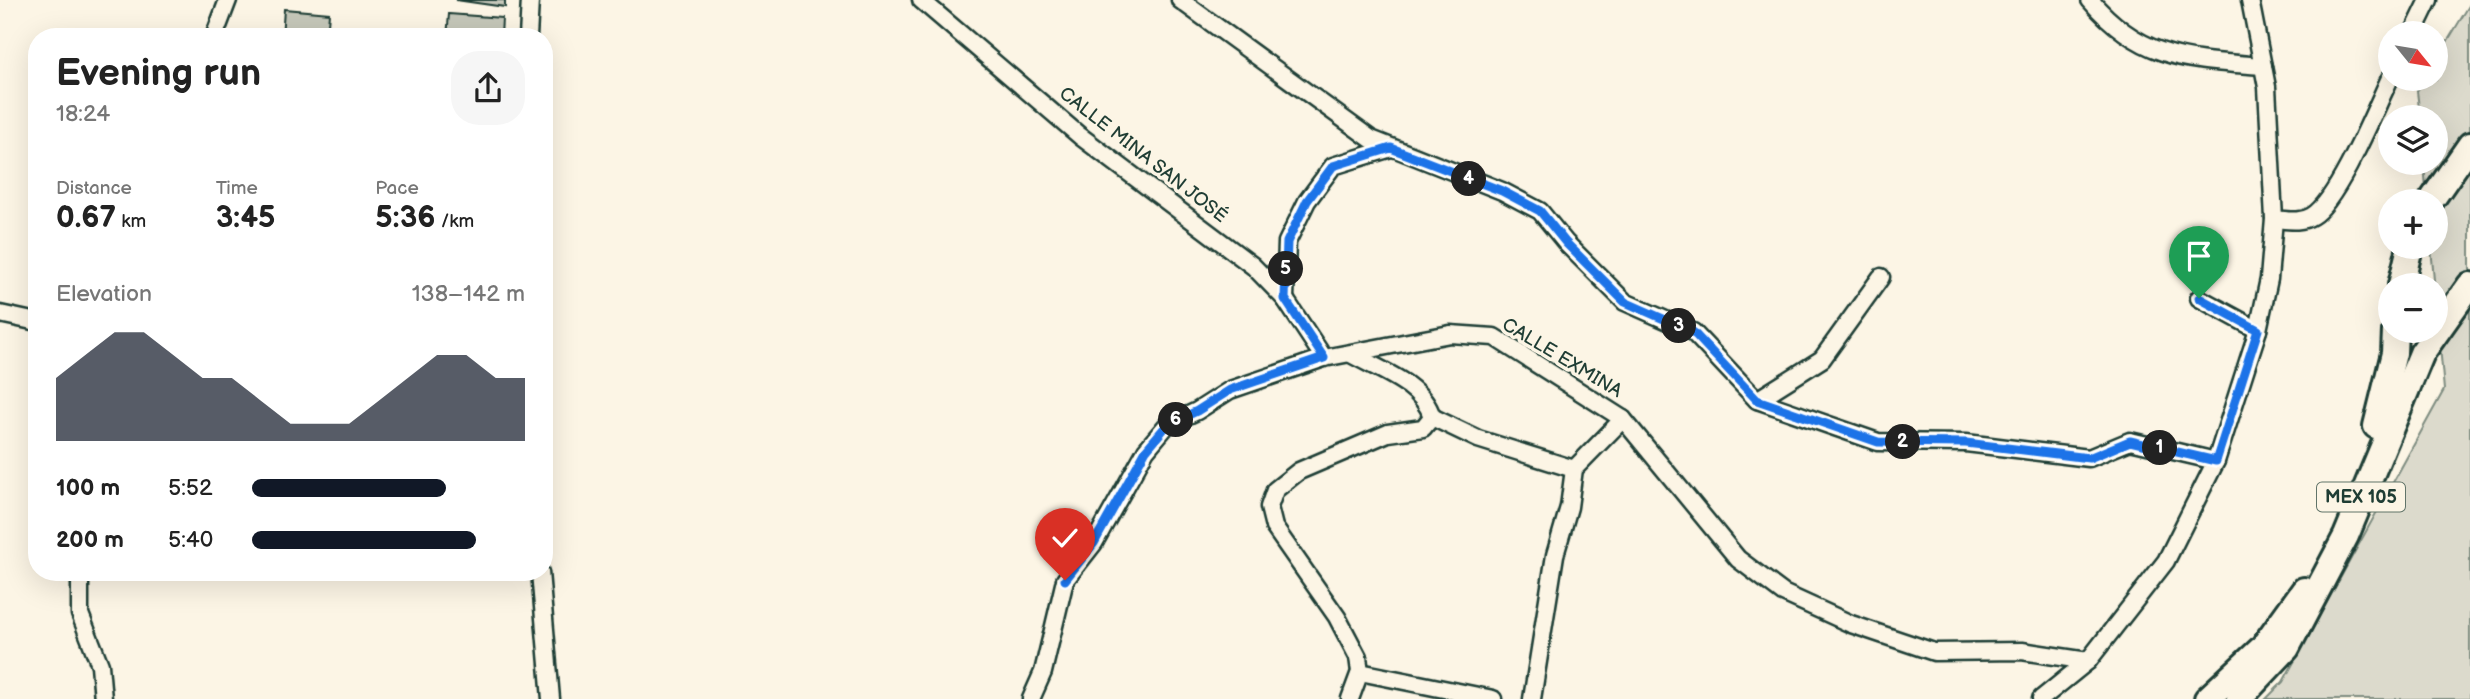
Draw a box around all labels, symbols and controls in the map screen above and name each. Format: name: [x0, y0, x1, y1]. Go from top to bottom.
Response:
north arrow: [2378, 21, 2448, 91]
map controls: [2378, 21, 2448, 343]
text: Evening run: [56, 51, 261, 96]
button: share: [451, 51, 525, 125]
street label: CALLE MINA SAN JOSÉ: [1054, 81, 1232, 228]
text: 18:24: [56, 100, 110, 128]
button: layers: [2378, 105, 2448, 175]
pin: 4: [1452, 162, 1486, 196]
text: 4: [1463, 167, 1474, 190]
text: Distance: [56, 177, 132, 200]
text: Time: [216, 177, 258, 200]
text: Pace: [375, 177, 419, 200]
button: +: [2378, 189, 2448, 259]
text: 0.67: [56, 200, 116, 236]
text: 3:45: [216, 200, 275, 236]
text: 5:36: [375, 200, 436, 236]
text: km: [116, 210, 146, 233]
text: /km: [436, 210, 474, 233]
pin: [2169, 226, 2229, 298]
icon: arrive: [2180, 237, 2218, 275]
pin: 5: [1268, 252, 1304, 286]
text: 5: [1280, 257, 1291, 280]
button: −: [2378, 273, 2448, 343]
text: Elevation: [56, 280, 152, 308]
text: 138–142 m: [412, 280, 525, 308]
pin: 3: [1662, 308, 1696, 344]
street label: CALLE EXMINA: [1498, 313, 1627, 403]
text: 3: [1673, 314, 1684, 337]
pin: 6: [1158, 402, 1194, 438]
text: 6: [1170, 408, 1181, 431]
pin: 2: [1885, 424, 1920, 460]
text: 2: [1897, 430, 1908, 453]
pin: 1: [2142, 430, 2178, 466]
text: 1: [2156, 436, 2164, 459]
text: 100 m: [56, 474, 120, 502]
text: 5:52: [168, 474, 213, 502]
road number: MEX 105: [2317, 482, 2405, 512]
pin: [1035, 508, 1095, 580]
icon: check: [1046, 519, 1084, 557]
text: 200 m: [56, 526, 124, 554]
text: 5:40: [168, 526, 213, 554]

